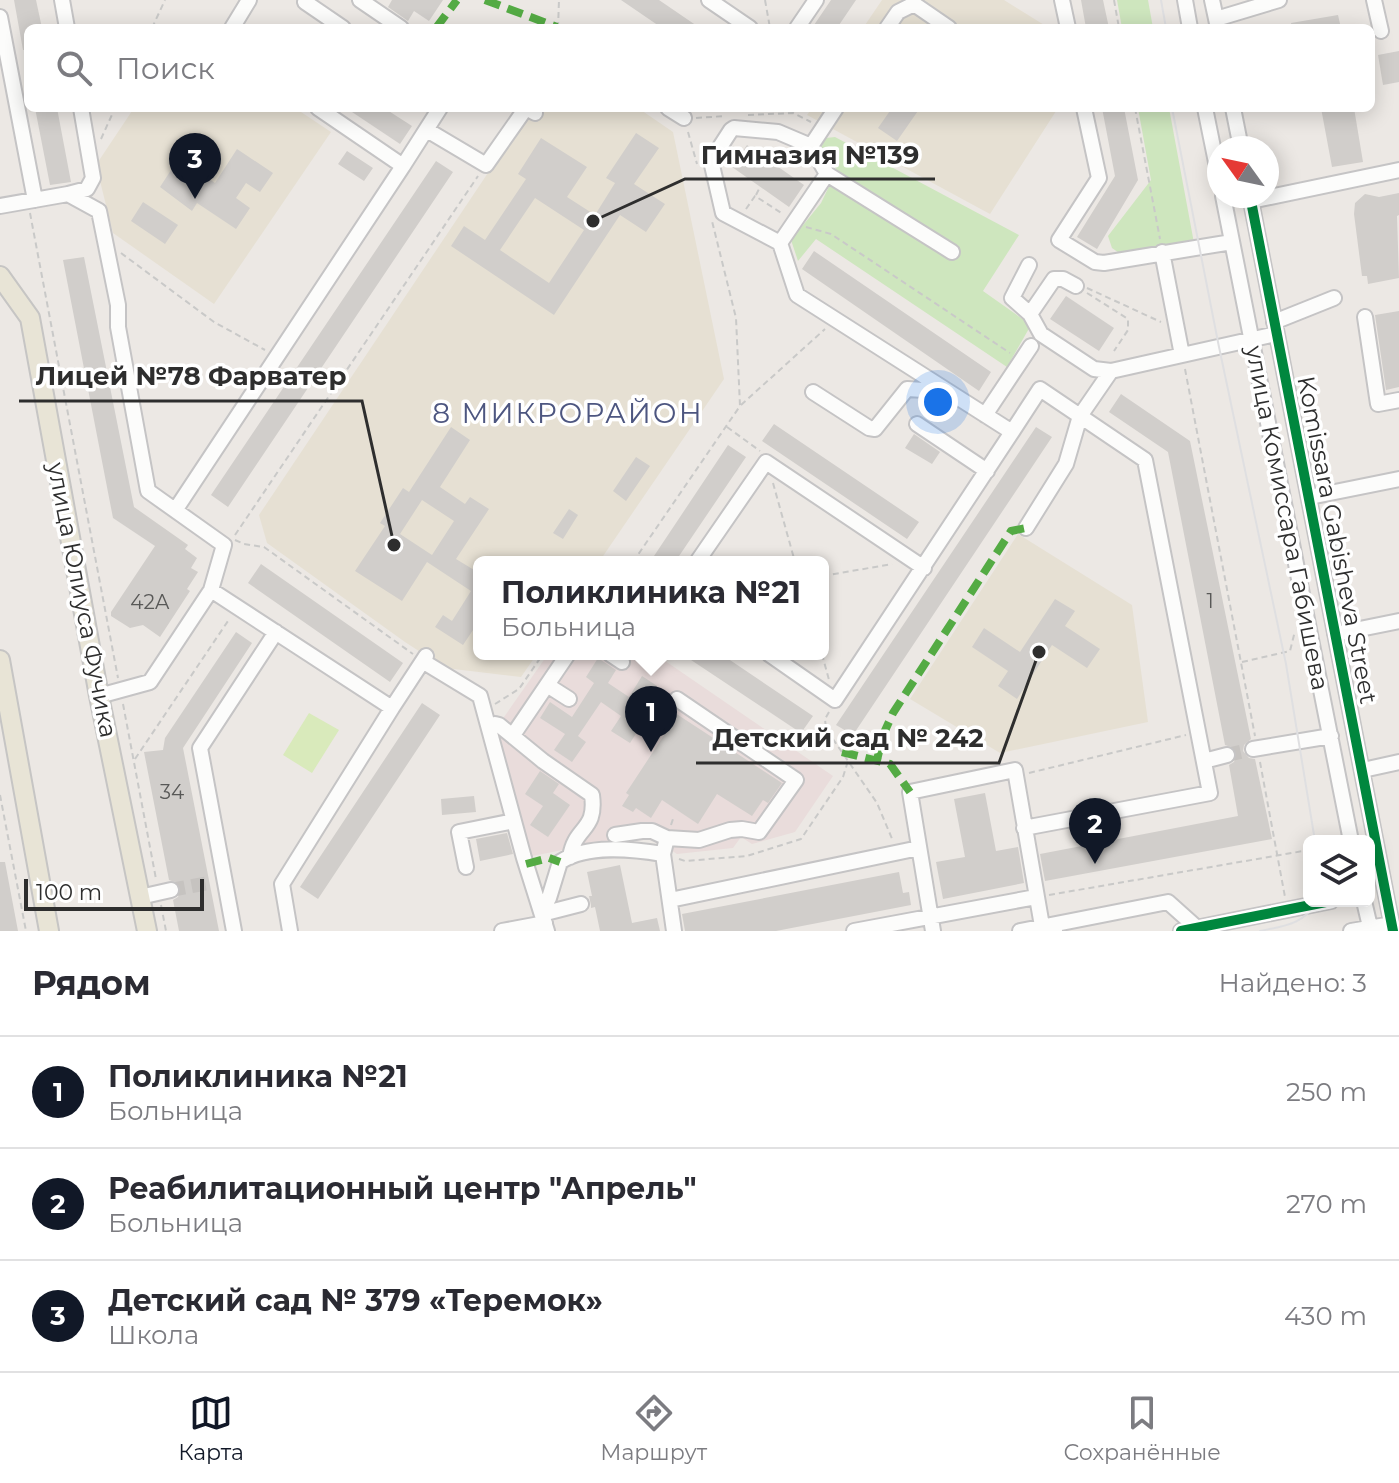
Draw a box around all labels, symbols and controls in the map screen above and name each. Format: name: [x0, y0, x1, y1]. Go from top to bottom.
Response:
search box: [24, 24, 1375, 112]
icon: search: [52, 46, 96, 90]
text: Поиск: [116, 50, 215, 87]
callout: Гимназия №139: [685, 129, 935, 179]
pin: 3: [169, 133, 221, 199]
north arrow: [1207, 136, 1279, 208]
text: Гимназия №139: [701, 139, 919, 171]
street label: улица Комиссара Габишева: [1240, 342, 1335, 693]
callout: Лицей №78 Фарватер: [19, 351, 362, 401]
text: Лицей №78 Фарватер: [36, 360, 346, 392]
street label: Komissara Gabisheva Street: [1291, 374, 1384, 707]
your location: [918, 382, 958, 422]
district label: 8 МИКРОРАЙОН: [432, 396, 704, 430]
street label: улица Юлиуса Фучика: [41, 459, 123, 740]
popup: [473, 556, 829, 660]
text: Поликлиника №21: [501, 574, 801, 611]
house number: 1: [1206, 589, 1214, 613]
house number: 42А: [130, 590, 170, 614]
text: Больница: [501, 611, 636, 643]
pin: 1: [625, 686, 677, 752]
callout: Детский сад № 242: [696, 713, 999, 763]
text: Детский сад № 242: [712, 722, 984, 754]
house number: 34: [160, 780, 184, 804]
pin: 2: [1069, 798, 1121, 864]
map controls: [1303, 835, 1375, 907]
button: layers: [1303, 835, 1375, 907]
scale bar: [24, 875, 204, 911]
text: 100 m: [36, 879, 102, 906]
text: Рядом: [32, 962, 151, 1004]
text: Найдено: 3: [1219, 967, 1367, 999]
text: Поликлиника №21: [108, 1058, 408, 1095]
text: 1: [53, 1076, 63, 1108]
text: 250 m: [1286, 1076, 1367, 1108]
text: Больница: [108, 1095, 243, 1127]
text: Реабилитационный центр "Апрель": [108, 1170, 697, 1207]
text: 2: [50, 1188, 66, 1220]
text: 270 m: [1286, 1188, 1367, 1220]
text: Больница: [108, 1207, 243, 1239]
text: Детский сад № 379 «Теремок»: [108, 1282, 603, 1319]
text: 3: [50, 1300, 66, 1332]
text: 430 m: [1284, 1300, 1367, 1332]
text: Школа: [108, 1319, 199, 1351]
tab: Карта: [178, 1391, 244, 1466]
tab: Маршрут: [600, 1391, 707, 1466]
tab: Сохранённые: [1064, 1391, 1221, 1466]

